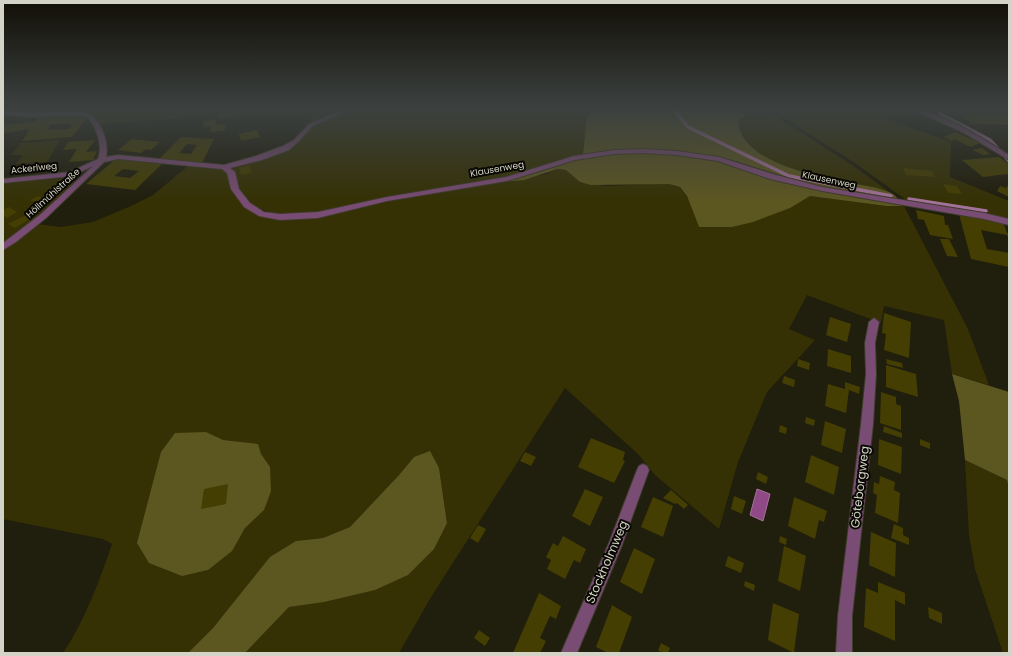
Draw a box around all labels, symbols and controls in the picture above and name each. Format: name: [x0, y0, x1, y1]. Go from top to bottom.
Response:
street label: Klausenweg: [469, 158, 525, 180]
street label: Ackerlweg: [10, 160, 58, 176]
street label: Höllmühlstraße: [24, 165, 83, 220]
street label: Klausenweg: [801, 168, 857, 192]
street label: Göteborgweg: [846, 445, 873, 529]
street label: Stockholmweg: [581, 518, 632, 606]

